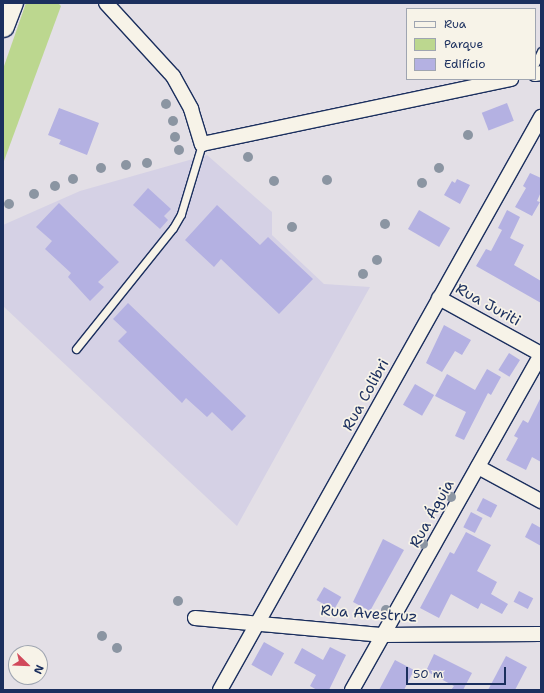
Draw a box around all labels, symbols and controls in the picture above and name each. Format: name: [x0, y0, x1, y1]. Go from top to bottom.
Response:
legend: [406, 8, 536, 80]
text: Rua: [444, 16, 466, 32]
text: Parque: [444, 36, 483, 52]
text: Edifício: [444, 56, 485, 72]
street label: Rua Juriti: [452, 280, 524, 330]
street label: Rua Colibri: [339, 356, 393, 434]
street label: Rua Águia: [406, 477, 458, 551]
street label: Rua Avestruz: [320, 602, 418, 626]
north arrow: [8, 645, 48, 685]
scale bar: [408, 659, 508, 685]
text: N: [30, 663, 47, 676]
text: 50 m: [413, 666, 443, 682]

